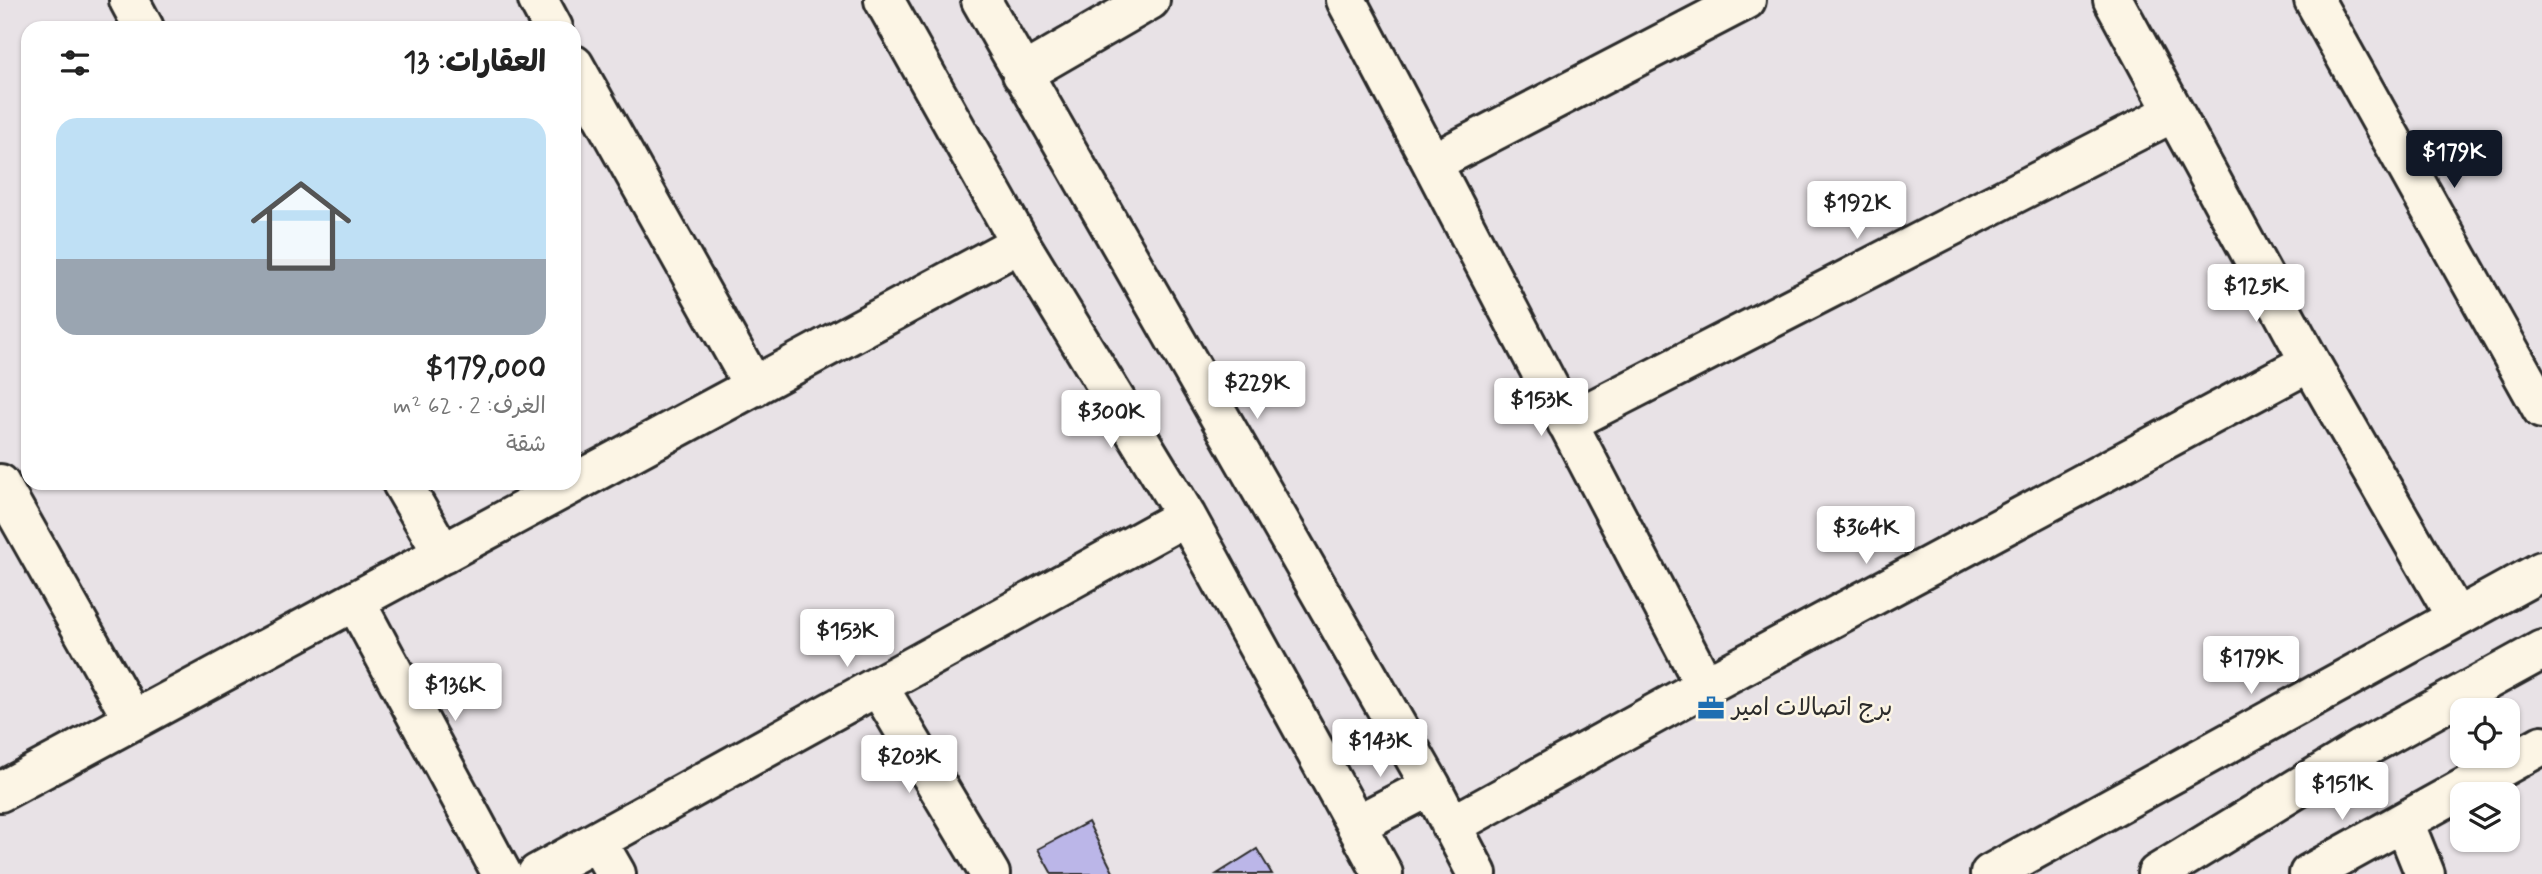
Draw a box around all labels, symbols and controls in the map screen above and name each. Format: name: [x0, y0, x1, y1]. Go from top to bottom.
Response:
text: العقارات: 13: [403, 43, 546, 82]
icon: filters: [56, 44, 94, 82]
pin: $179K: [2405, 130, 2503, 190]
text: $179K: [2422, 138, 2486, 168]
icon: home: [238, 163, 364, 289]
pin: $192K: [1808, 182, 1906, 241]
text: $192K: [1823, 189, 1891, 219]
pin: $125K: [2207, 264, 2305, 324]
text: $125K: [2224, 272, 2288, 302]
text: $179,000: [426, 349, 546, 388]
pin: $229K: [1208, 362, 1306, 421]
text: $229K: [1224, 369, 1290, 399]
pin: $153K: [1492, 378, 1590, 438]
text: $153K: [1510, 386, 1572, 416]
pin: $300K: [1062, 391, 1160, 450]
text: الغرف: 2 · 62 m²: [393, 392, 546, 422]
text: $300K: [1077, 398, 1145, 428]
text: شقة: [506, 430, 546, 460]
pin: $364K: [1817, 506, 1915, 566]
text: $364K: [1833, 514, 1899, 544]
pin: $153K: [798, 610, 896, 669]
text: $153K: [816, 617, 878, 647]
pin: $179K: [2202, 636, 2300, 696]
text: $179K: [2219, 644, 2283, 674]
pin: $136K: [406, 664, 504, 723]
text: $136K: [425, 671, 485, 701]
office icon: برج اتصالات امير: [1696, 693, 1726, 723]
place label: برج اتصالات امير: [1730, 693, 1893, 724]
map controls: [2450, 698, 2520, 852]
button: locate: [2450, 698, 2520, 768]
pin: $143K: [1331, 720, 1429, 779]
text: $143K: [1348, 727, 1412, 757]
pin: $203K: [860, 736, 958, 795]
text: $203K: [877, 743, 941, 773]
pin: $151K: [2293, 762, 2391, 822]
text: $151K: [2311, 770, 2373, 800]
button: layers: [2450, 782, 2520, 852]

